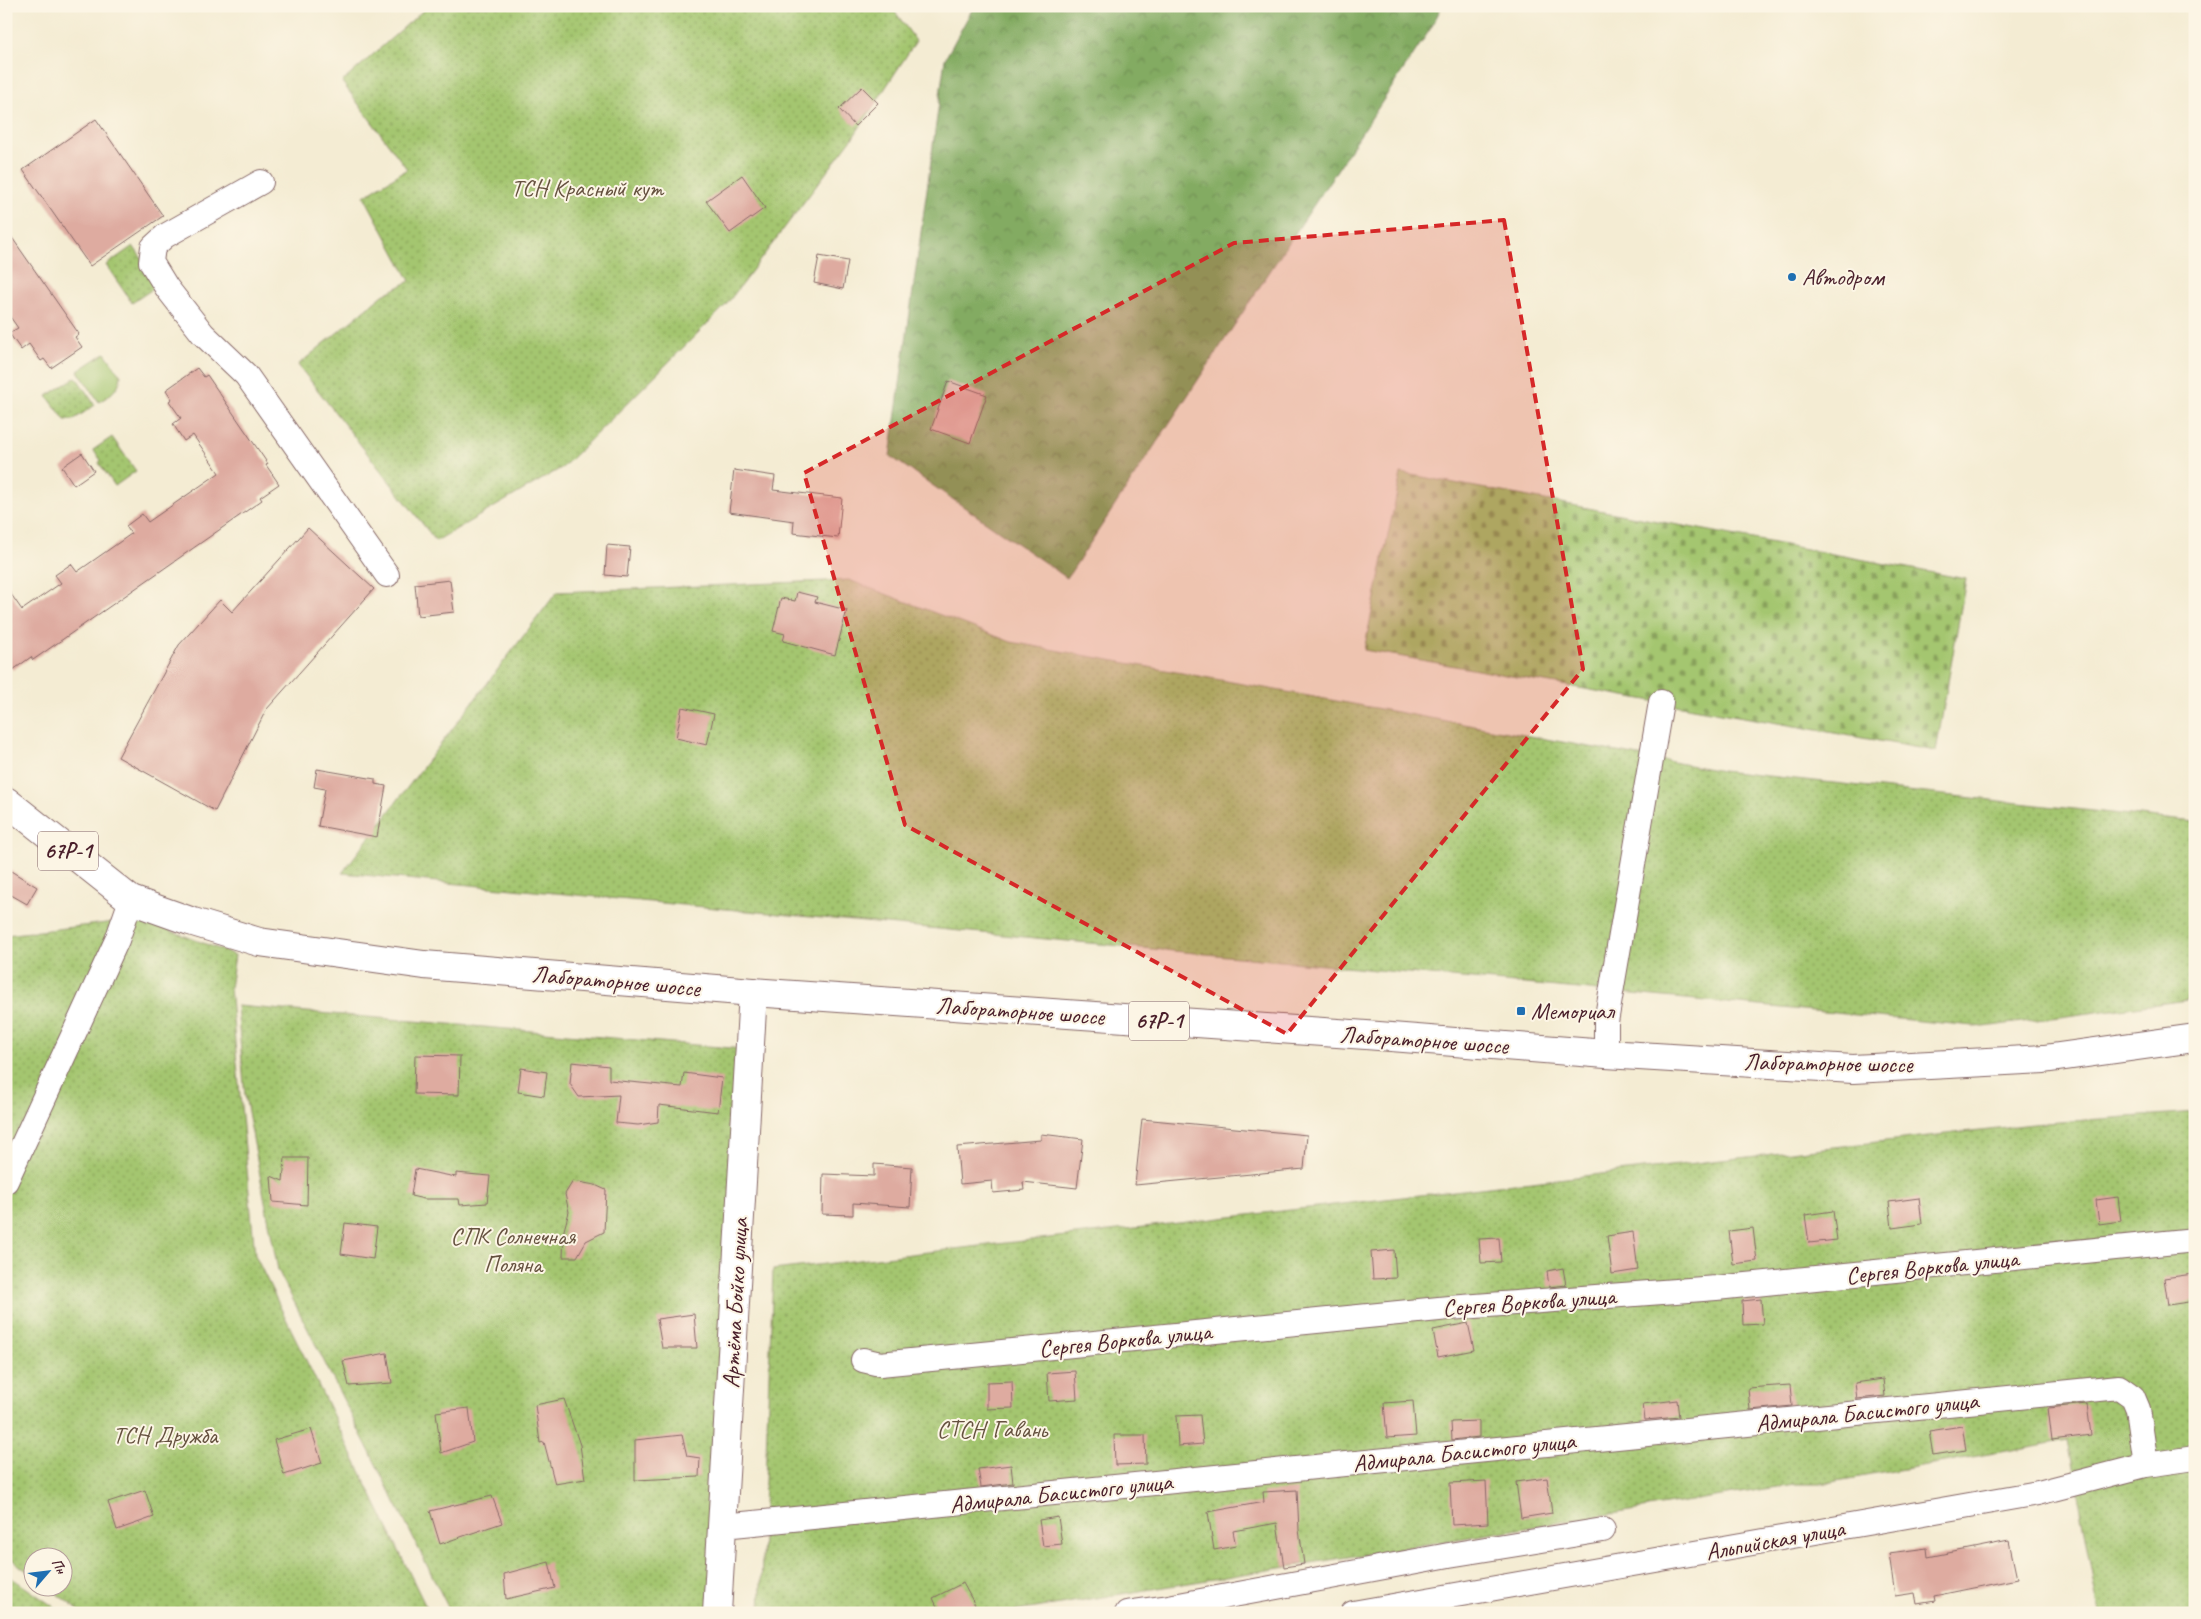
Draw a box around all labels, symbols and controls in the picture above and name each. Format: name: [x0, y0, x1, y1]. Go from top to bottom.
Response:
park label: ТСН Красный кут: [511, 173, 664, 203]
place label: Автодром: [1802, 262, 1886, 292]
marker: Автодром: [1786, 271, 1798, 283]
road number: 67Р-1: [38, 831, 98, 870]
street label: Лабораторное шоссе: [531, 959, 704, 1003]
street label: Лабораторное шоссе: [935, 990, 1107, 1032]
place label: Мемориал: [1531, 996, 1616, 1026]
road number: 67Р-1: [1129, 1001, 1189, 1040]
marker: Мемориал: [1515, 1005, 1527, 1017]
street label: Лабораторное шоссе: [1339, 1019, 1511, 1061]
street label: Лабораторное шоссе: [1743, 1047, 1915, 1080]
street label: Артёма Бойко улица: [716, 1216, 755, 1389]
park label: СПК Солнечная Поляна: [451, 1221, 577, 1279]
street label: Сергея Воркова улица: [1844, 1243, 2022, 1291]
street label: Сергея Воркова улица: [1442, 1281, 1619, 1323]
street label: Сергея Воркова улица: [1037, 1316, 1215, 1364]
street label: Адмирала Басистого улица: [1754, 1385, 1981, 1439]
park label: СТСН Гавань: [937, 1414, 1049, 1444]
park label: ТСН Дружба: [113, 1420, 219, 1450]
street label: Адмирала Басистого улица: [1351, 1425, 1578, 1479]
street label: Адмирала Басистого улица: [948, 1466, 1175, 1520]
street label: Альпийская улица: [1703, 1513, 1848, 1567]
north arrow: [22, 1546, 72, 1596]
text: Пн: [48, 1556, 70, 1577]

